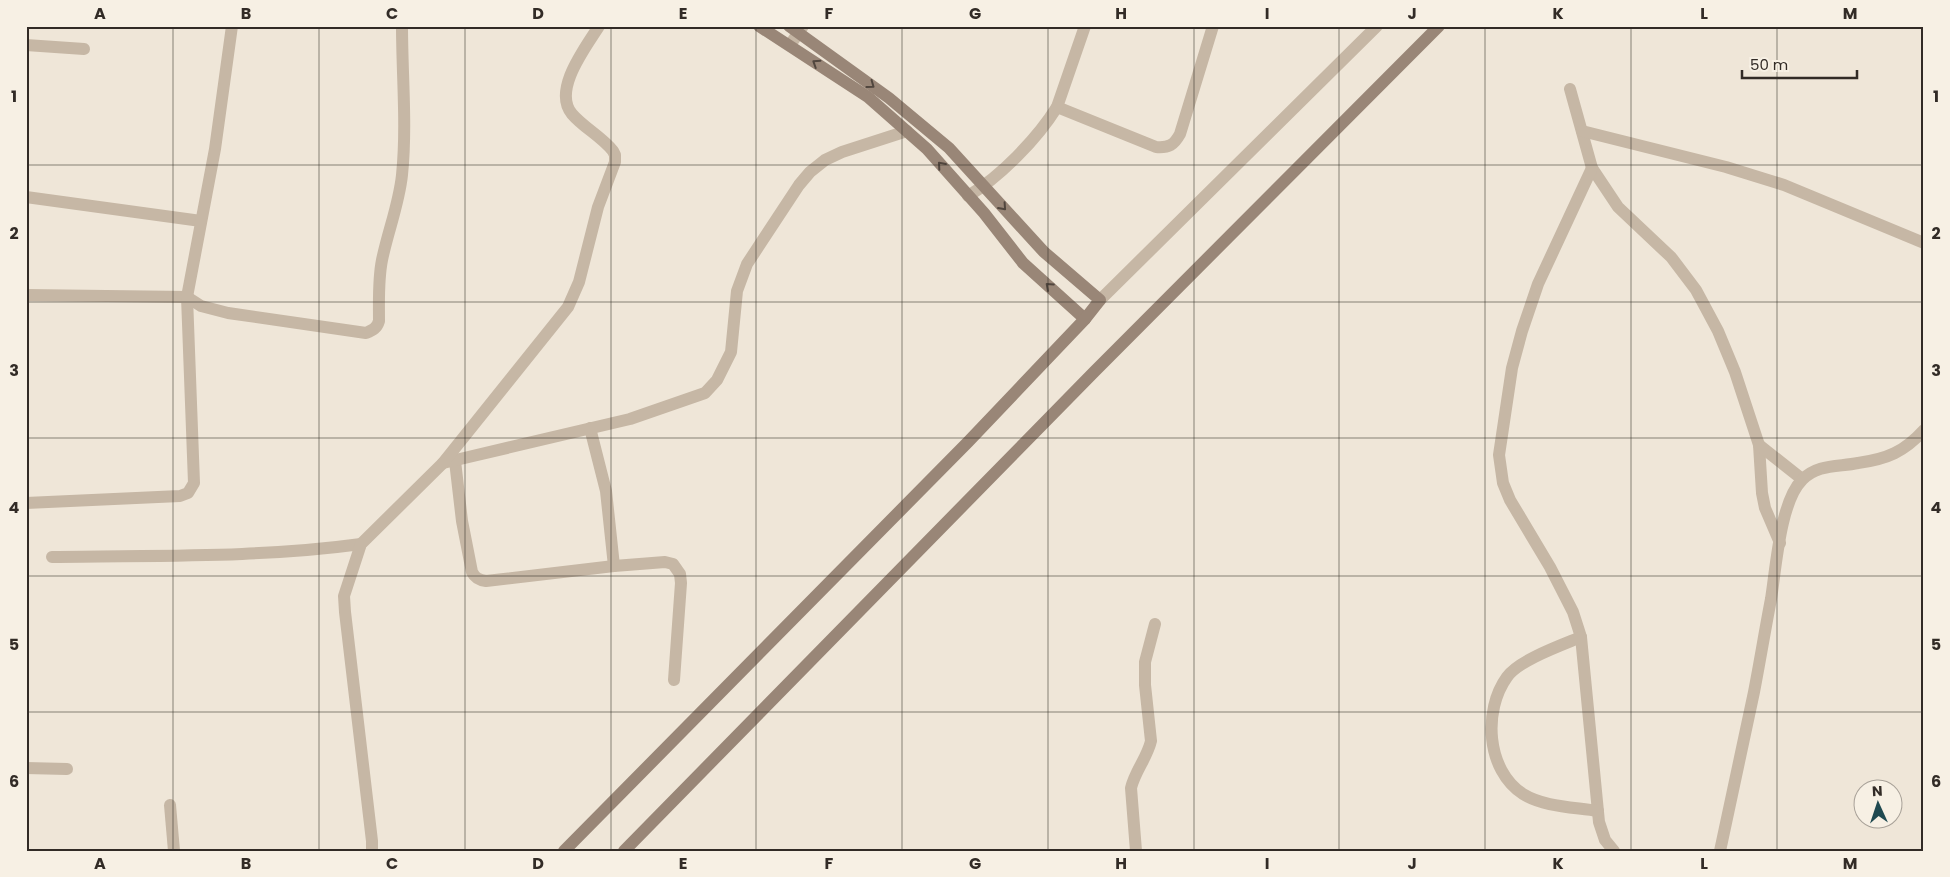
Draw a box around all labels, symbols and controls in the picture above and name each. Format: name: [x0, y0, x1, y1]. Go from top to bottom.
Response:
text: A: [94, 2, 106, 25]
text: B: [241, 2, 251, 25]
text: C: [386, 2, 398, 25]
text: D: [532, 2, 544, 25]
text: E: [679, 2, 687, 25]
text: F: [825, 2, 834, 25]
text: G: [969, 2, 981, 25]
text: H: [1115, 2, 1127, 25]
text: I: [1265, 2, 1269, 25]
text: J: [1407, 2, 1417, 25]
text: K: [1552, 2, 1564, 25]
text: L: [1700, 2, 1708, 25]
text: M: [1843, 2, 1857, 25]
scale bar: [1742, 48, 1858, 80]
text: 50 m: [1750, 54, 1788, 75]
one-way arrow: [813, 59, 822, 69]
one-way arrow: [866, 79, 875, 88]
text: 1: [11, 85, 17, 108]
text: 1: [1933, 85, 1939, 108]
one-way arrow: [938, 162, 947, 171]
one-way arrow: [997, 202, 1006, 211]
text: 2: [9, 222, 19, 245]
text: 2: [1931, 222, 1941, 245]
one-way arrow: [1046, 283, 1055, 292]
text: 3: [9, 359, 19, 382]
text: 3: [1931, 359, 1941, 382]
text: 4: [9, 496, 20, 519]
text: 4: [1931, 496, 1942, 519]
text: 5: [9, 633, 19, 656]
text: 5: [1931, 633, 1941, 656]
text: 6: [9, 770, 19, 793]
text: 6: [1931, 770, 1941, 793]
north arrow: [1852, 780, 1902, 830]
text: N: [1872, 781, 1883, 801]
text: A: [94, 852, 106, 875]
text: B: [241, 852, 251, 875]
text: C: [386, 852, 398, 875]
text: D: [532, 852, 544, 875]
text: E: [679, 852, 687, 875]
text: F: [825, 852, 834, 875]
text: G: [969, 852, 981, 875]
text: H: [1115, 852, 1127, 875]
text: I: [1265, 852, 1269, 875]
text: J: [1407, 852, 1417, 875]
text: K: [1552, 852, 1564, 875]
text: L: [1700, 852, 1708, 875]
text: M: [1843, 852, 1857, 875]

